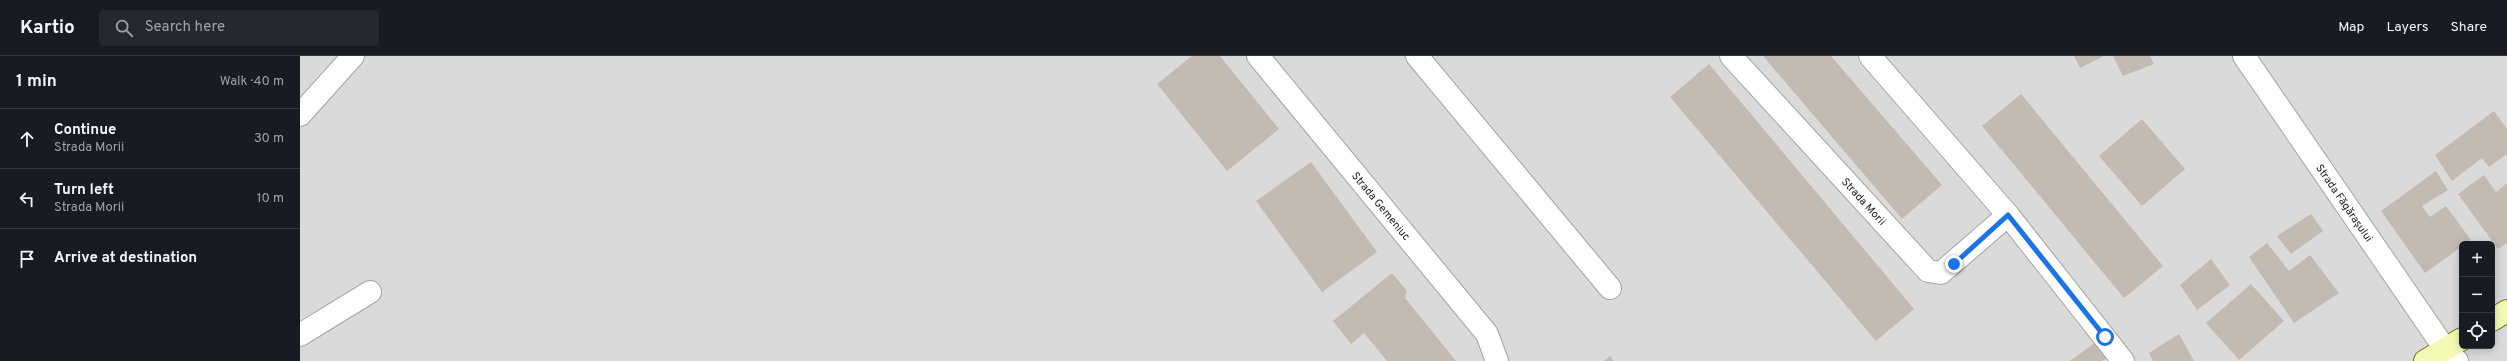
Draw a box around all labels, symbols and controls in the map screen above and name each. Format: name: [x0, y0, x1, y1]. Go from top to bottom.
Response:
search box: [99, 10, 379, 46]
text: Kartio: [20, 16, 75, 40]
icon: search: [113, 17, 135, 39]
text: Search here: [145, 18, 225, 37]
text: Map: [2338, 19, 2364, 36]
text: Layers: [2386, 19, 2428, 36]
text: Share: [2450, 19, 2487, 36]
text: 1 min: [16, 71, 57, 93]
text: Walk · 40 m: [220, 74, 284, 90]
text: Continue: [54, 121, 116, 140]
icon: ahead: [16, 128, 38, 150]
text: 30 m: [254, 131, 284, 147]
text: Strada Morii: [54, 140, 124, 156]
street label: Strada Făgărașului: [2312, 162, 2375, 245]
street label: Strada Gemeniuc: [1348, 169, 1413, 243]
street label: Strada Morii: [1838, 175, 1889, 229]
text: Turn left: [54, 181, 114, 200]
icon: left: [16, 188, 38, 210]
text: 10 m: [257, 191, 284, 207]
text: Strada Morii: [54, 200, 124, 216]
map controls: [2459, 241, 2495, 349]
button: +: [2459, 241, 2495, 277]
icon: arrive: [16, 248, 38, 270]
text: Arrive at destination: [54, 249, 197, 268]
route end: [1945, 255, 1963, 273]
button: −: [2459, 277, 2495, 313]
button: locate: [2459, 313, 2495, 349]
route start: [2096, 328, 2114, 346]

